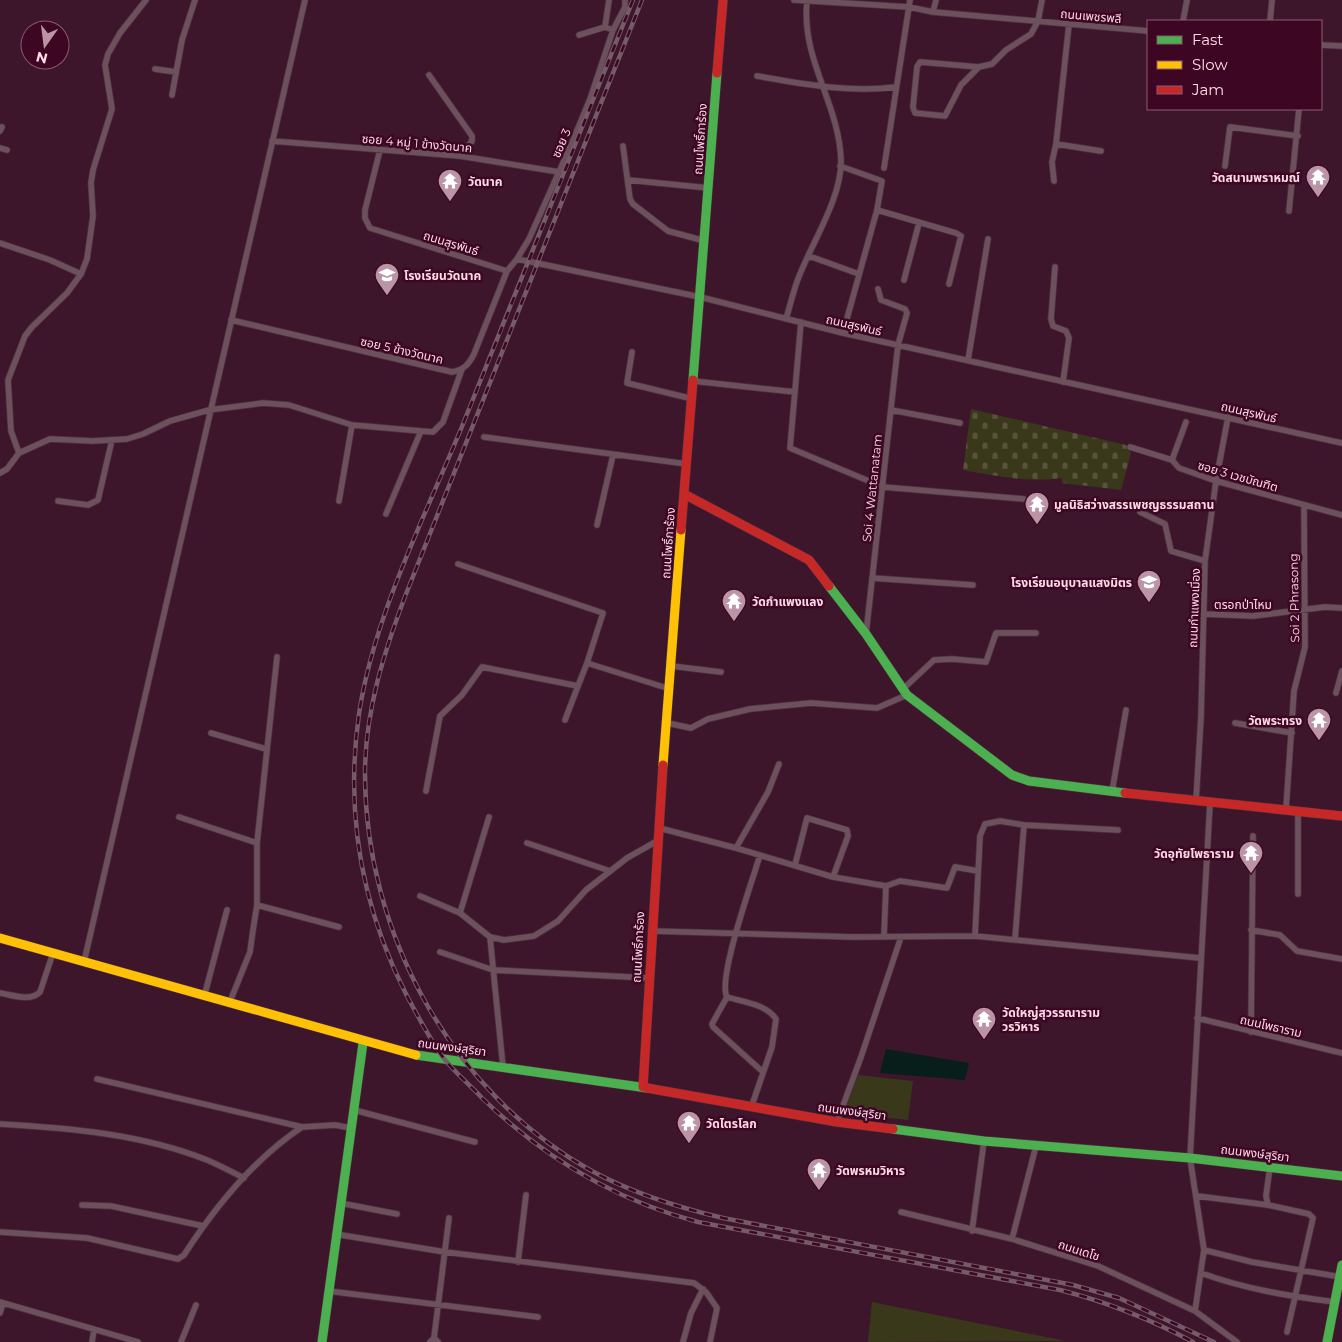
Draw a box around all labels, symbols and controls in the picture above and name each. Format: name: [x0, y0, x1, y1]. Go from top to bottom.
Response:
street label: ถนนเพชรพลี: [1060, 6, 1122, 26]
north arrow: [20, 20, 70, 70]
legend: [1147, 20, 1322, 110]
text: Fast: [1192, 30, 1223, 49]
text: N: [34, 48, 50, 68]
text: Slow: [1192, 55, 1228, 74]
text: Jam: [1191, 80, 1224, 99]
street label: ถนนโพธิ์การ้อง: [690, 103, 710, 175]
street label: ซอย 3: [548, 126, 574, 160]
street label: ซอย 4 หมู่ 1 ข้างวัดนาค: [361, 131, 473, 155]
temple icon: วัดสนามพราหมณ์: [1305, 164, 1331, 198]
temple icon: วัดนาค: [437, 168, 463, 202]
place label: วัดสนามพราหมณ์: [1212, 170, 1300, 185]
place label: วัดนาค: [468, 174, 503, 189]
street label: ถนนสุรพันธ์: [422, 228, 481, 259]
school or university icon: โรงเรียนวัดนาค: [374, 262, 400, 296]
place label: โรงเรียนวัดนาค: [404, 268, 481, 283]
street label: ถนนสุรพันธ์: [825, 311, 884, 339]
street label: ซอย 5 ข้างวัดนาค: [359, 333, 445, 367]
street label: ถนนสุรพันธ์: [1220, 398, 1279, 426]
street label: Soi 4 Wattanatam: [859, 433, 885, 543]
street label: ซอย 3 เวชบัณฑิต: [1196, 457, 1280, 495]
temple icon: มูลนิธิสว่างสรรเพชญธรรมสถาน: [1024, 491, 1050, 525]
place label: มูลนิธิสว่างสรรเพชญธรรมสถาน: [1054, 497, 1214, 513]
street label: ถนนโพธิ์การ้อง: [658, 507, 678, 579]
street label: Soi 2 Phrasong: [1286, 553, 1302, 643]
street label: ถนนกำแพงเมี่อง: [1184, 568, 1203, 648]
school or university icon: โรงเรียนอนุบาลแสงมิตร: [1136, 569, 1162, 603]
place label: โรงเรียนอนุบาลแสงมิตร: [1011, 575, 1132, 590]
temple icon: วัดกำแพงแลง: [721, 588, 747, 622]
place label: วัดกำแพงแลง: [752, 594, 823, 609]
street label: ตรอกป่าไหม: [1214, 597, 1272, 612]
temple icon: วัดพระทรง: [1306, 707, 1332, 741]
place label: วัดพระทรง: [1248, 713, 1302, 728]
temple icon: วัดอุทัยโพธาราม: [1238, 840, 1264, 874]
place label: วัดอุทัยโพธาราม: [1154, 846, 1234, 861]
street label: ถนนโพธิ์การ้อง: [629, 911, 647, 983]
place label: วัดใหญ่สุวรรณาราม วรวิหาร: [1002, 1005, 1100, 1034]
temple icon: วัดใหญ่สุวรรณาราม วรวิหาร: [971, 1006, 997, 1040]
street label: ถนนโพธาราม: [1238, 1012, 1304, 1040]
street label: ถนนพงษ์สุริยา: [417, 1035, 487, 1059]
street label: ถนนพงษ์สุริยา: [817, 1099, 887, 1123]
temple icon: วัดไตรโลก: [676, 1110, 702, 1144]
place label: วัดไตรโลก: [706, 1116, 757, 1131]
street label: ถนนพงษ์สุริยา: [1220, 1141, 1290, 1165]
temple icon: วัดพรหมวิหาร: [806, 1157, 832, 1191]
place label: วัดพรหมวิหาร: [836, 1163, 905, 1178]
street label: ถนนเดโช: [1056, 1236, 1102, 1264]

